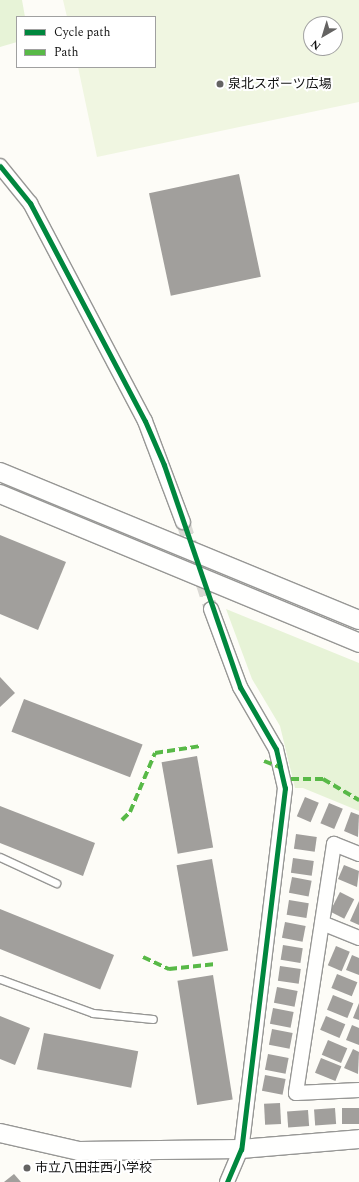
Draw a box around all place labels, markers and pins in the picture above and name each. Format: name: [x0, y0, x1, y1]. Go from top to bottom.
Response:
place label: 泉北スポーツ広場: [228, 76, 332, 92]
marker: 泉北スポーツ広場: [215, 79, 225, 89]
place label: 市立八田荘西小学校: [35, 1160, 152, 1176]
marker: 市立八田荘西小学校: [22, 1163, 32, 1173]

